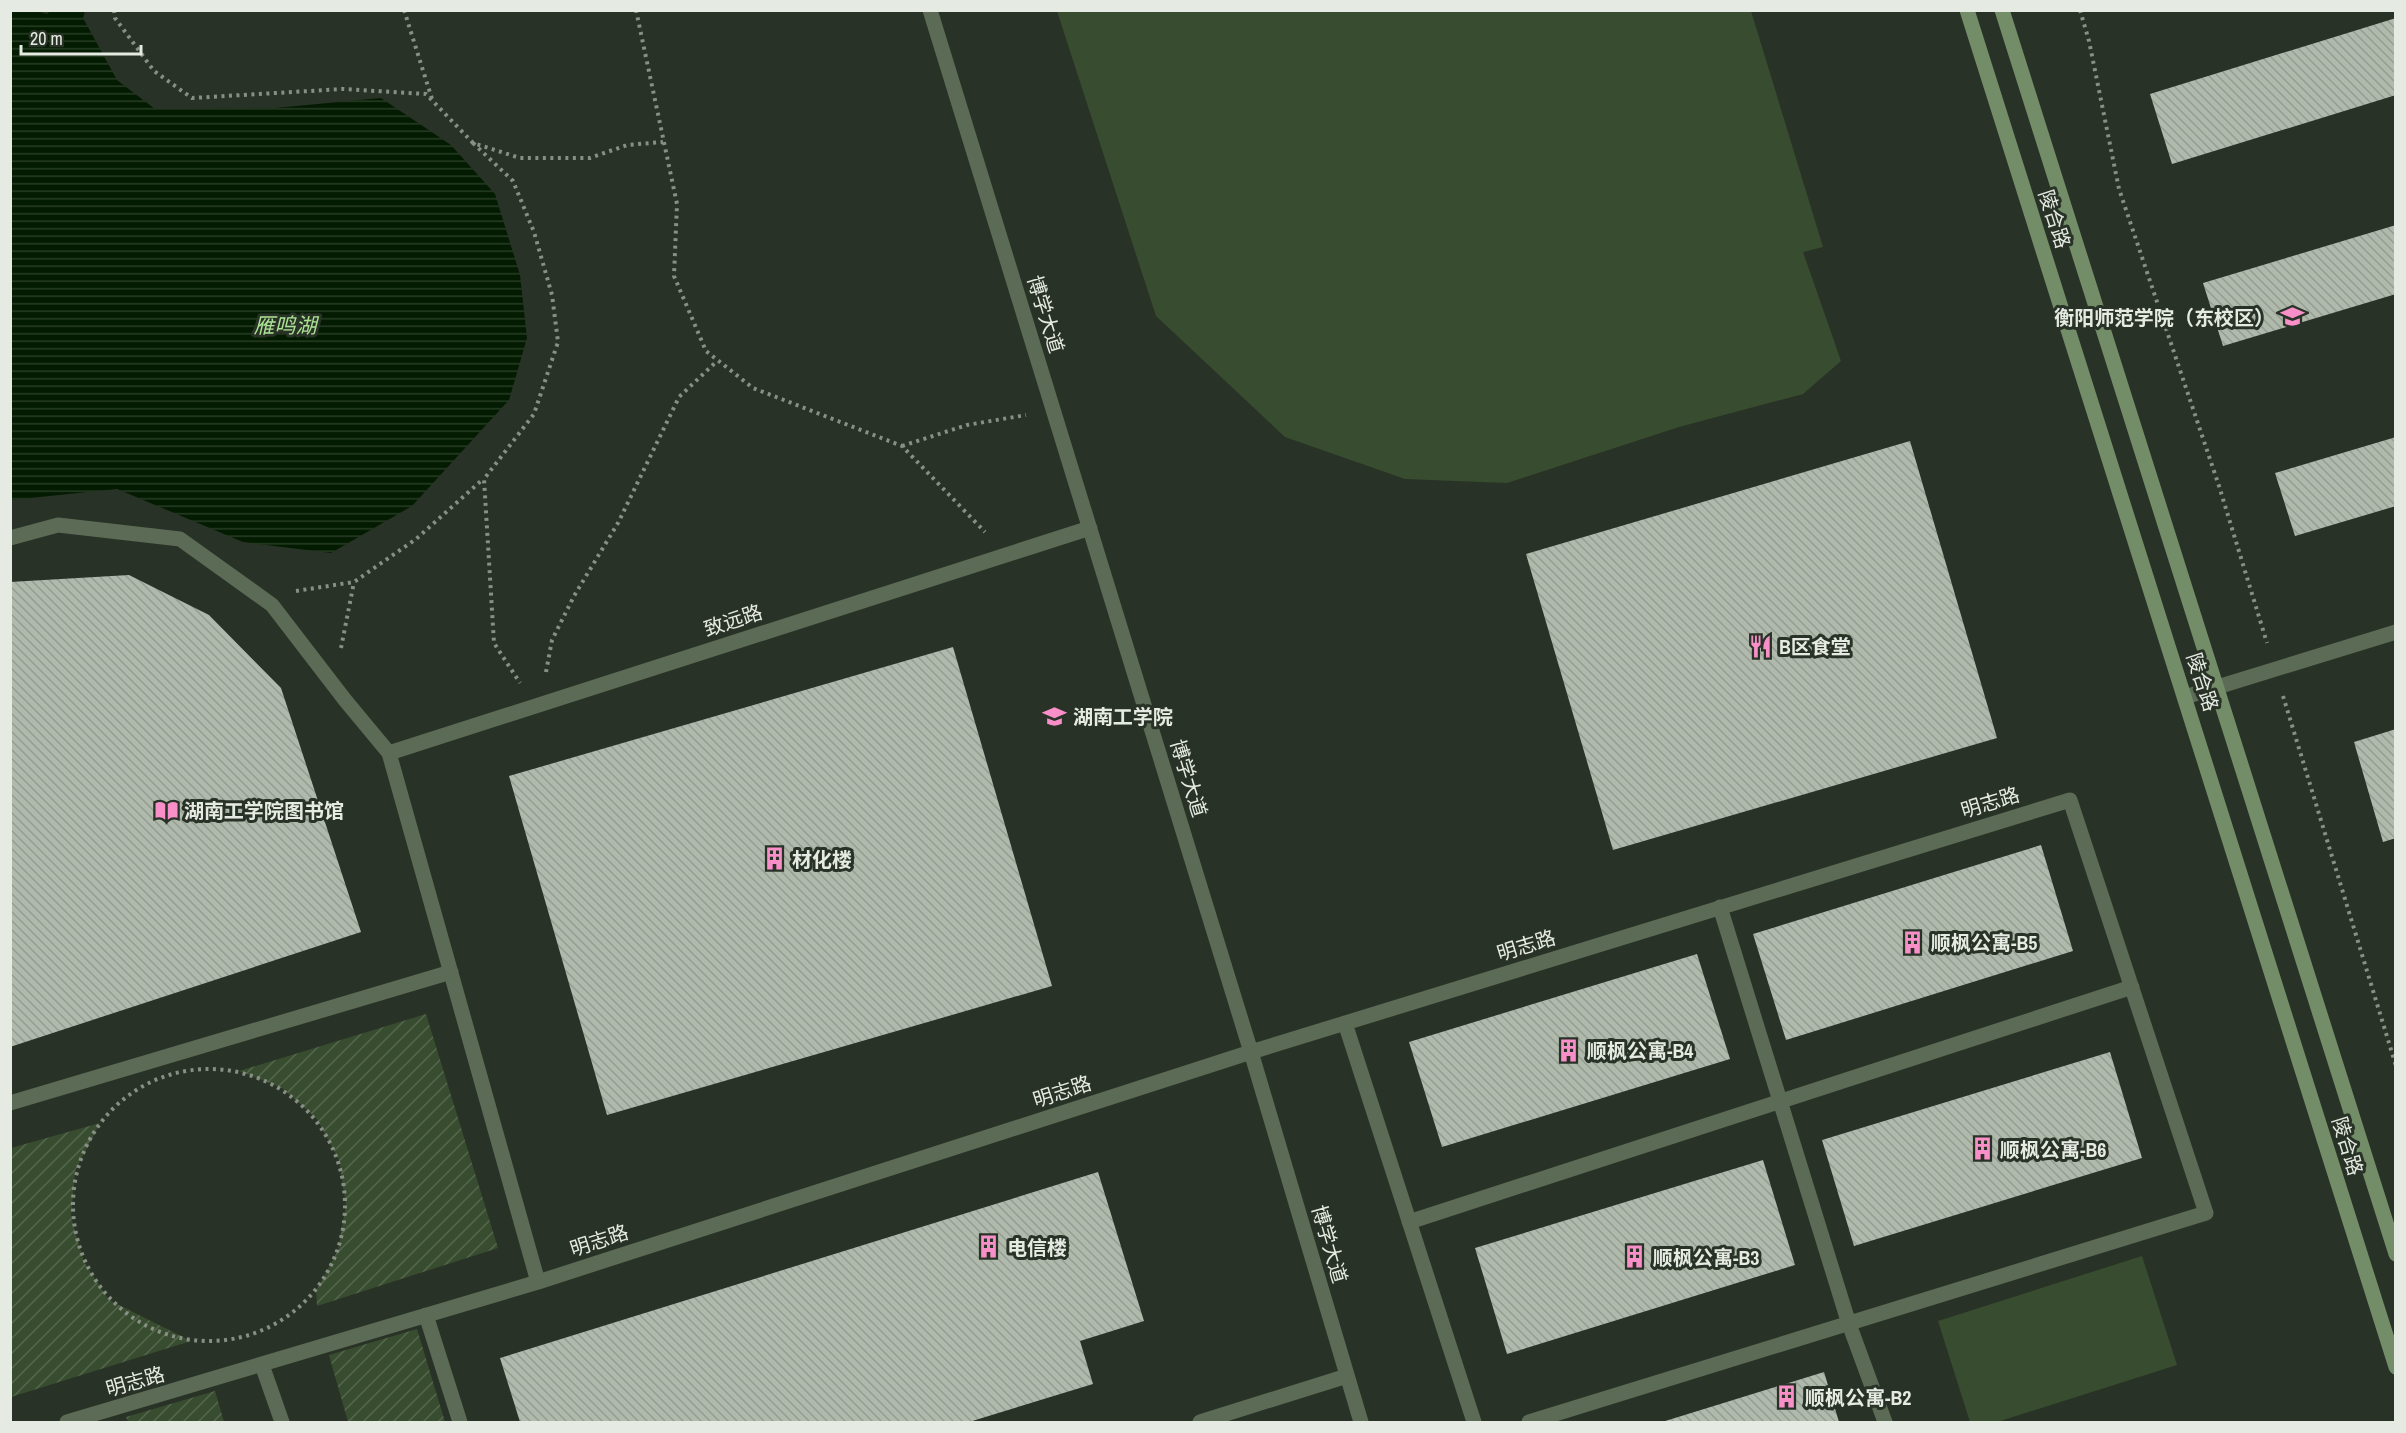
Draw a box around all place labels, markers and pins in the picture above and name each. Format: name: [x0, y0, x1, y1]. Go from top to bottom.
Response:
place label: 衡阳师范学院（东校区）: [2054, 304, 2274, 331]
school or university icon: 衡阳师范学院（东校区）: [2279, 304, 2305, 330]
restaurant icon: B区食堂: [1748, 633, 1774, 659]
place label: B区食堂: [1779, 633, 1851, 660]
school or university icon: 湖南工学院: [1042, 703, 1068, 729]
place label: 湖南工学院: [1073, 703, 1173, 730]
library icon: 湖南工学院图书馆: [153, 797, 179, 823]
place label: 湖南工学院图书馆: [184, 797, 344, 824]
building icon: 材化楼: [761, 846, 787, 872]
place label: 材化楼: [792, 846, 852, 873]
building icon: 顺枫公寓-B5: [1900, 929, 1926, 955]
place label: 顺枫公寓-B5: [1931, 929, 2037, 956]
building icon: 顺枫公寓-B4: [1556, 1037, 1582, 1063]
place label: 顺枫公寓-B4: [1587, 1037, 1693, 1064]
building icon: 顺枫公寓-B6: [1969, 1136, 1995, 1162]
place label: 顺枫公寓-B6: [2000, 1136, 2106, 1163]
building icon: 电信楼: [976, 1234, 1002, 1260]
place label: 电信楼: [1007, 1234, 1067, 1261]
building icon: 顺枫公寓-B3: [1622, 1244, 1648, 1270]
place label: 顺枫公寓-B3: [1653, 1244, 1759, 1271]
building icon: 顺枫公寓-B2: [1774, 1384, 1800, 1410]
place label: 顺枫公寓-B2: [1805, 1384, 1911, 1411]

